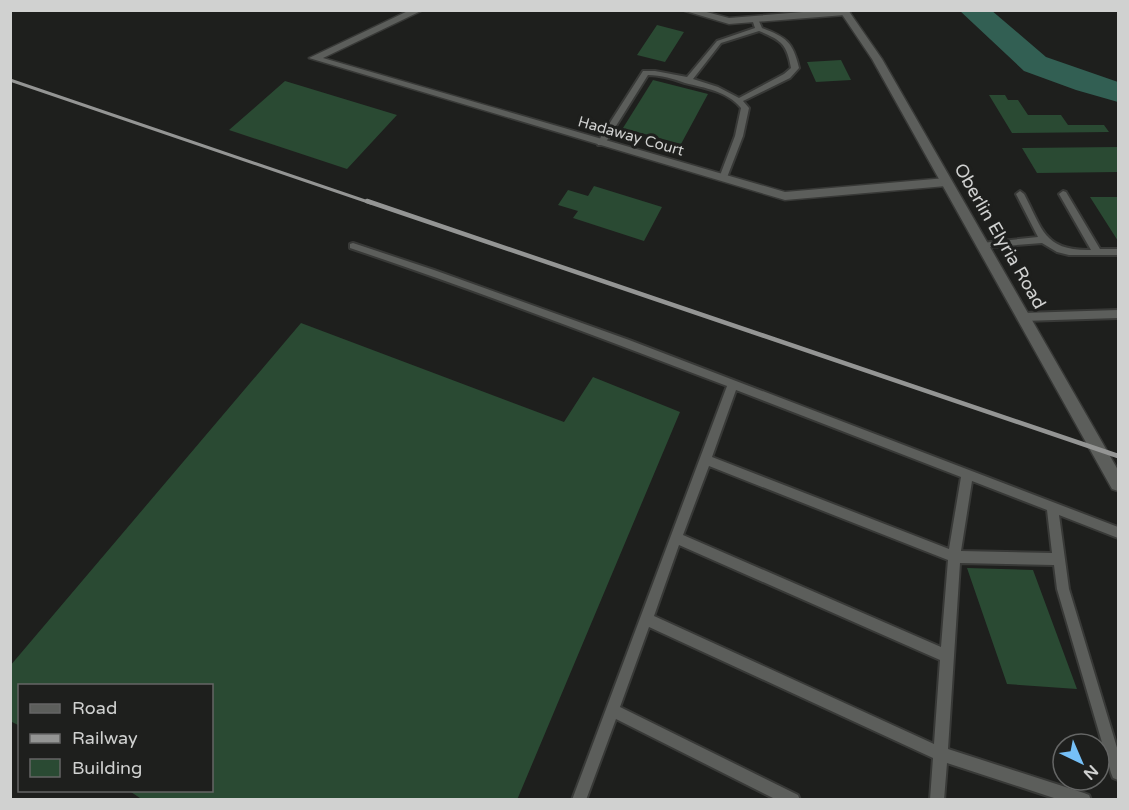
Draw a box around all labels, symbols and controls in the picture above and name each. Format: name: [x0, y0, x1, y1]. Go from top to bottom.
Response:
street label: Hadaway Court: [576, 112, 686, 160]
street label: Oberlin Elyria Road: [949, 159, 1051, 313]
legend: [18, 684, 213, 792]
text: Road: [72, 697, 117, 719]
text: Railway: [72, 727, 138, 749]
north arrow: [1051, 732, 1111, 792]
text: Building: [72, 757, 142, 779]
text: N: [1079, 760, 1102, 784]

